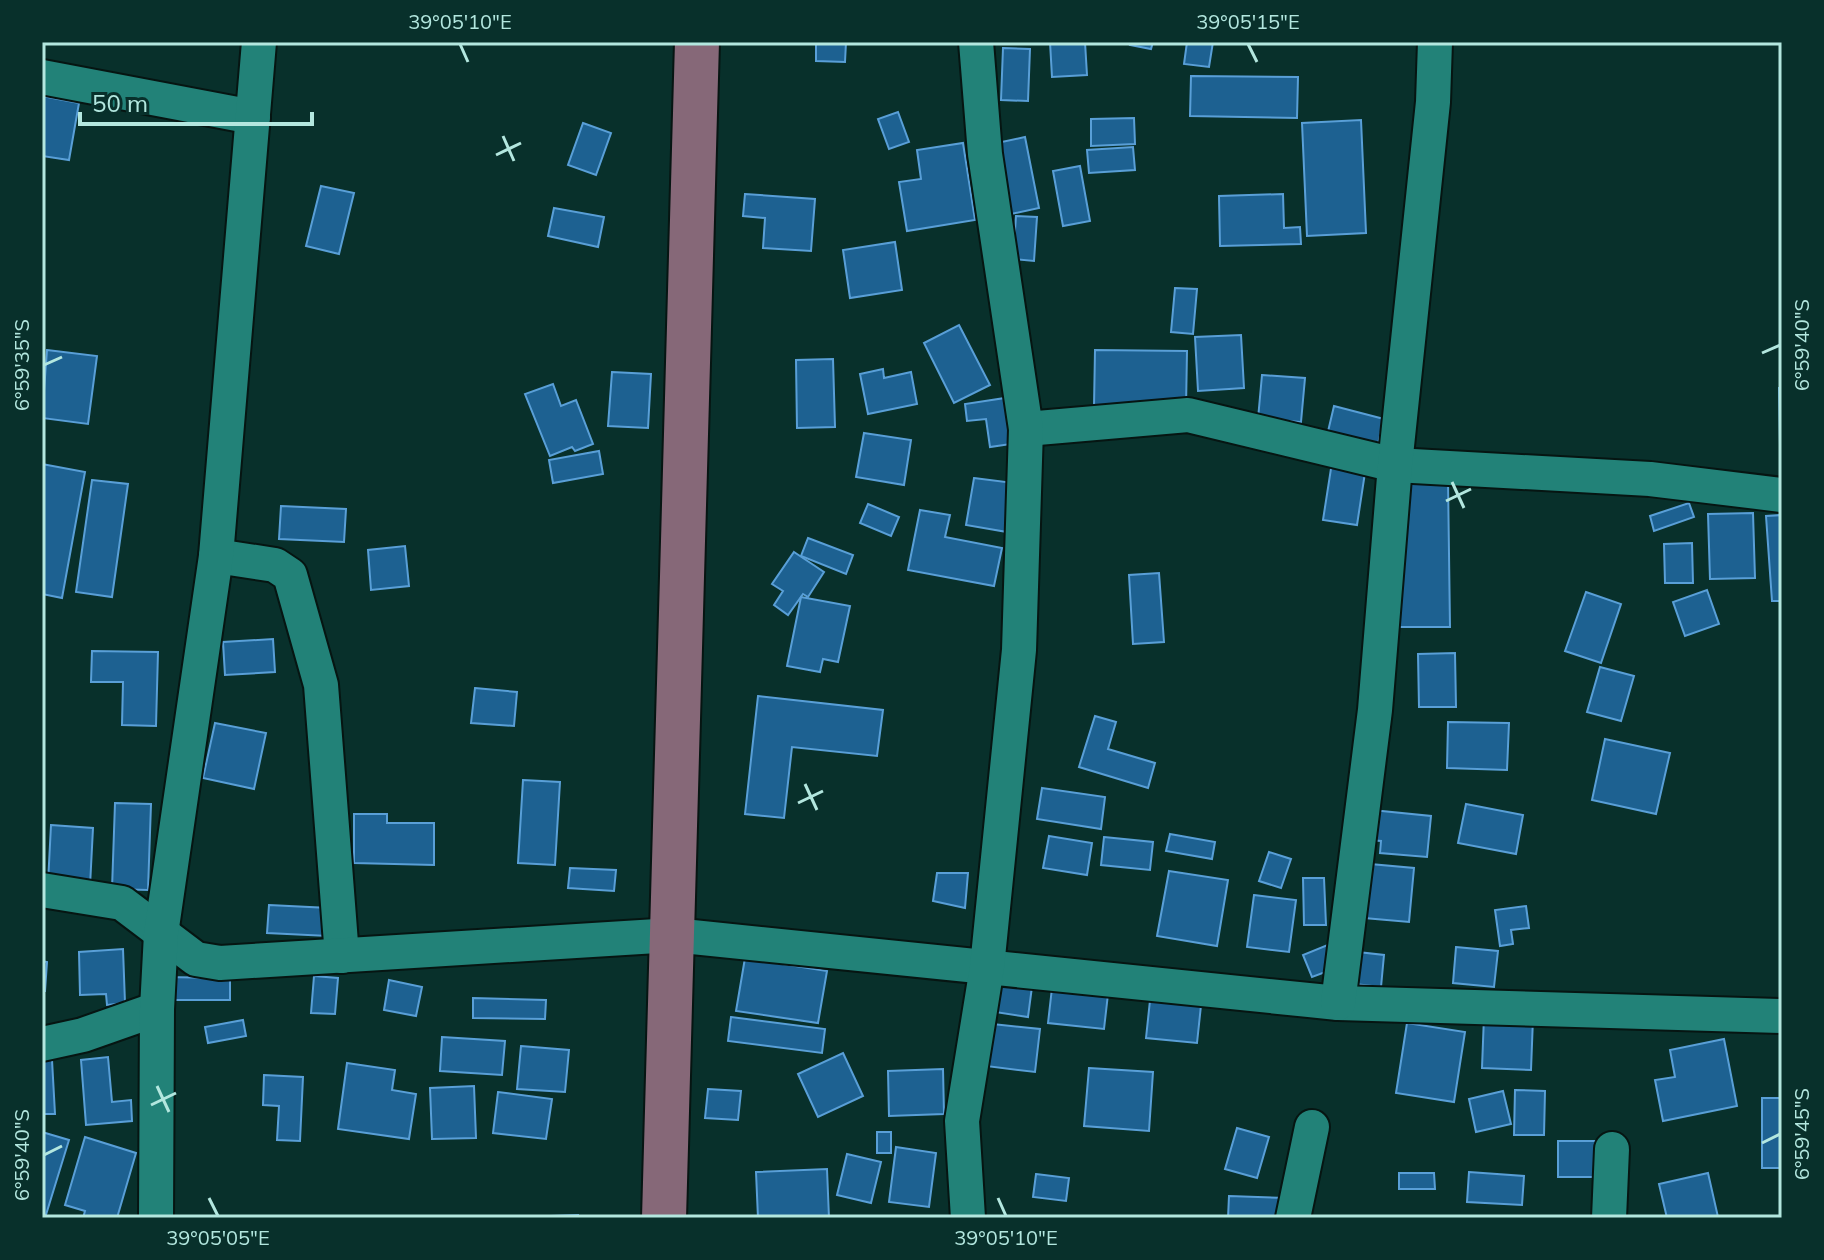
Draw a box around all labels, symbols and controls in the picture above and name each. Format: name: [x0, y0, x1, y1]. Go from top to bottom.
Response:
text: 39°05'10"E: [408, 9, 512, 34]
text: 39°05'15"E: [1196, 9, 1300, 34]
scale bar: [80, 76, 312, 126]
text: 50 m: [92, 88, 148, 118]
text: 6°59'40"S: [1789, 299, 1814, 391]
text: 6°59'35"S: [9, 319, 34, 411]
text: 6°59'45"S: [1789, 1088, 1814, 1180]
text: 6°59'40"S: [9, 1109, 34, 1201]
text: 39°05'05"E: [166, 1225, 270, 1250]
text: 39°05'10"E: [954, 1225, 1058, 1250]

